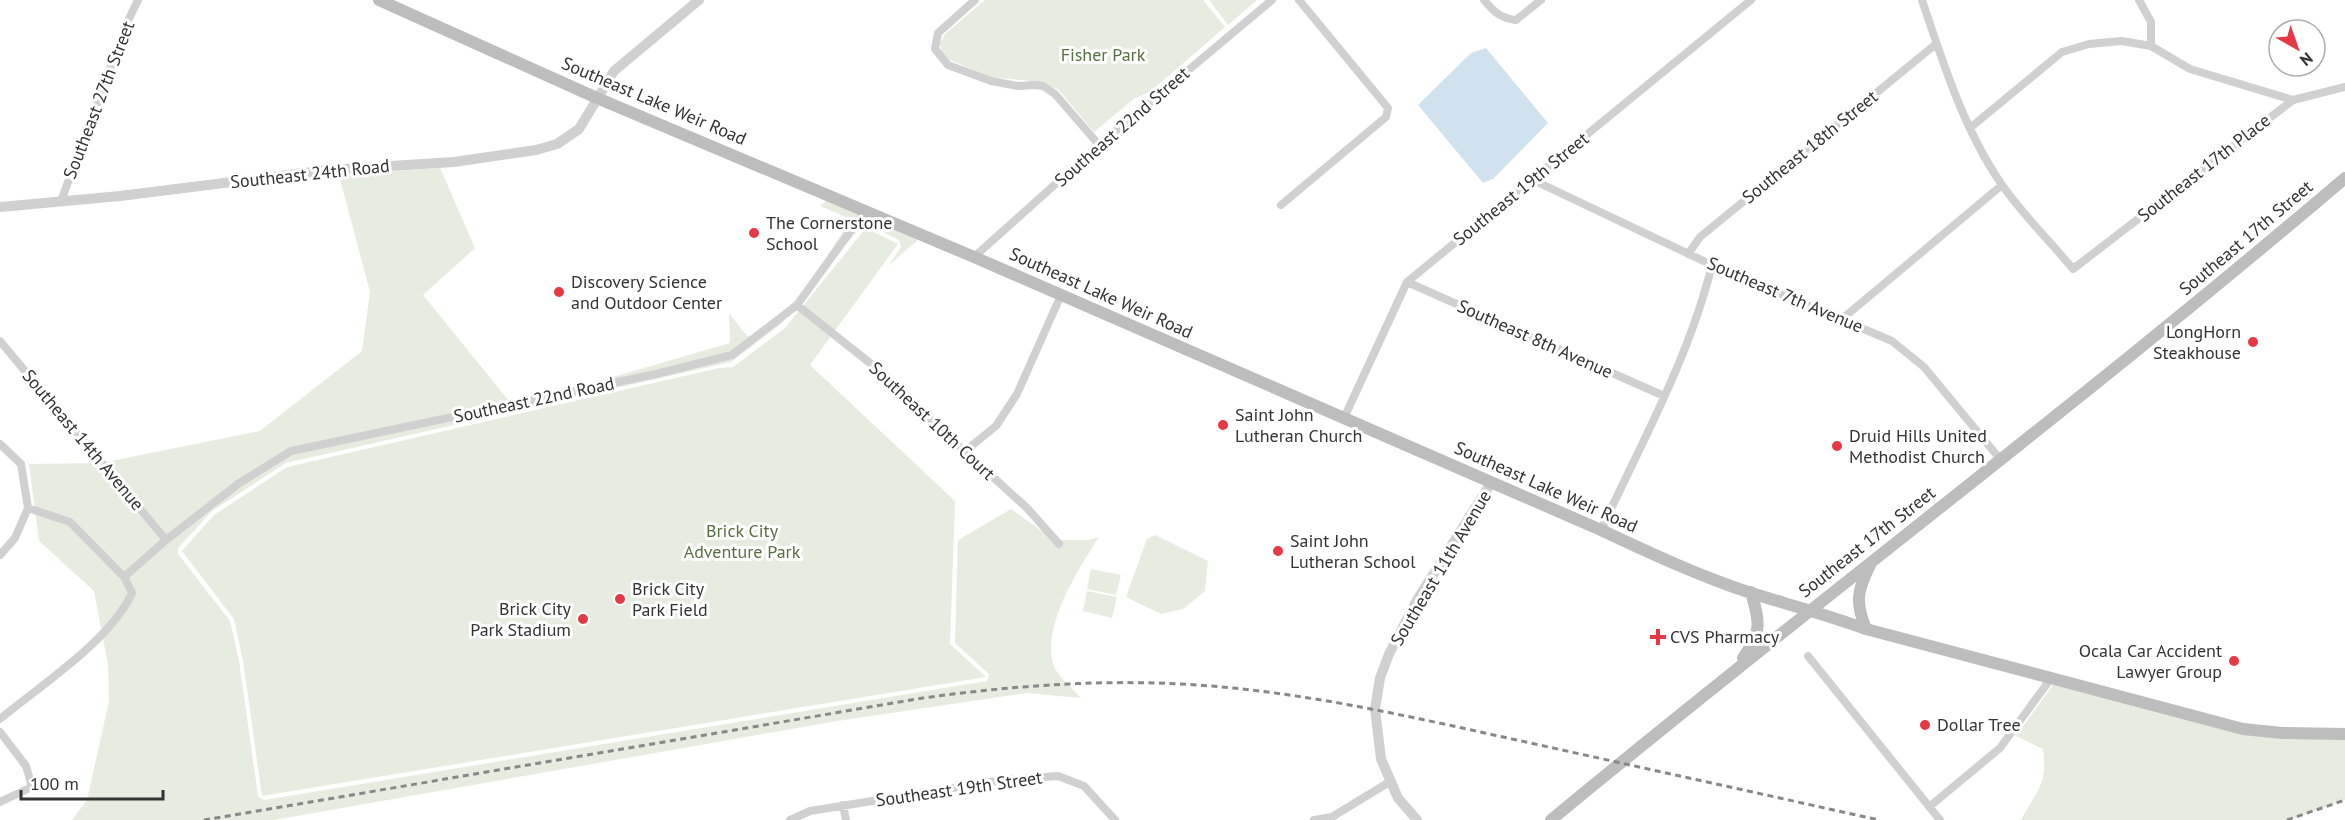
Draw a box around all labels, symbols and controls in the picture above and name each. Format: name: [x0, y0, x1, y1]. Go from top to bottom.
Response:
street label: Southeast 27th Street: [58, 18, 139, 182]
north arrow: [2267, 18, 2327, 78]
park label: Fisher Park: [1061, 43, 1146, 66]
text: N: [2296, 48, 2317, 71]
street label: Southeast Lake Weir Road: [558, 51, 750, 150]
street label: Southeast 22nd Street: [1049, 62, 1194, 192]
street label: Southeast 18th Street: [1737, 85, 1882, 208]
street label: Southeast 17th Place: [2133, 109, 2275, 227]
street label: Southeast 19th Street: [1448, 127, 1593, 250]
street label: Southeast 24th Road: [229, 154, 391, 193]
street label: Southeast 17th Street: [2174, 175, 2317, 300]
place label: The Cornerstone School: [766, 211, 892, 255]
marker: The Cornerstone School: [747, 226, 761, 240]
street label: Southeast Lake Weir Road: [1006, 242, 1197, 343]
street label: Southeast 7th Avenue: [1704, 251, 1867, 338]
place label: Discovery Science and Outdoor Center: [571, 270, 722, 314]
marker: Discovery Science and Outdoor Center: [552, 285, 566, 299]
street label: Southeast 8th Avenue: [1454, 294, 1616, 383]
place label: LongHorn Steakhouse: [2153, 320, 2241, 364]
marker: LongHorn Steakhouse: [2246, 335, 2260, 349]
street label: Southeast 10th Court: [865, 356, 1000, 485]
street label: Southeast 14th Avenue: [18, 364, 149, 515]
street label: Southeast 22nd Road: [452, 371, 616, 428]
place label: Saint John Lutheran Church: [1235, 403, 1362, 447]
marker: Saint John Lutheran Church: [1216, 418, 1230, 432]
place label: Druid Hills United Methodist Church: [1849, 424, 1987, 468]
street label: Southeast Lake Weir Road: [1451, 436, 1642, 537]
marker: Druid Hills United Methodist Church: [1830, 439, 1844, 453]
street label: Southeast 17th Street: [1794, 481, 1940, 602]
street label: Southeast 11th Avenue: [1385, 486, 1496, 650]
park label: Brick City Adventure Park: [684, 519, 801, 563]
place label: Saint John Lutheran School: [1290, 529, 1416, 573]
marker: Saint John Lutheran School: [1271, 544, 1285, 558]
place label: Brick City Park Field: [632, 577, 708, 621]
marker: Brick City Park Field: [613, 592, 627, 606]
place label: Brick City Park Stadium: [470, 597, 572, 641]
marker: Brick City Park Stadium: [576, 612, 590, 626]
place label: CVS Pharmacy: [1670, 625, 1780, 648]
marker: CVS Pharmacy: [1651, 630, 1665, 644]
place label: Ocala Car Accident Lawyer Group: [2079, 639, 2222, 683]
marker: Ocala Car Accident Lawyer Group: [2227, 654, 2241, 668]
place label: Dollar Tree: [1937, 713, 2021, 736]
marker: Dollar Tree: [1918, 718, 1932, 732]
scale bar: [21, 763, 164, 801]
street label: Southeast 19th Street: [874, 765, 1044, 812]
text: 100 m: [30, 772, 79, 795]

